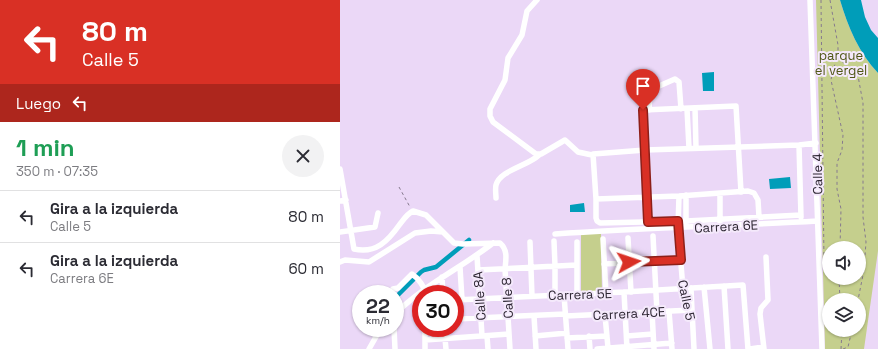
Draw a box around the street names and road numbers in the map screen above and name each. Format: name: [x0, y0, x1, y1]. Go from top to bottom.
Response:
street label: Calle 4: [809, 153, 826, 195]
street label: Carrera 6E: [694, 216, 758, 237]
street label: Calle 8A: [469, 271, 490, 321]
street label: Calle 8: [498, 277, 517, 319]
street label: Calle 5: [674, 278, 699, 322]
street label: Carrera 5E: [548, 285, 612, 304]
street label: Carrera 4CE: [592, 303, 666, 324]

